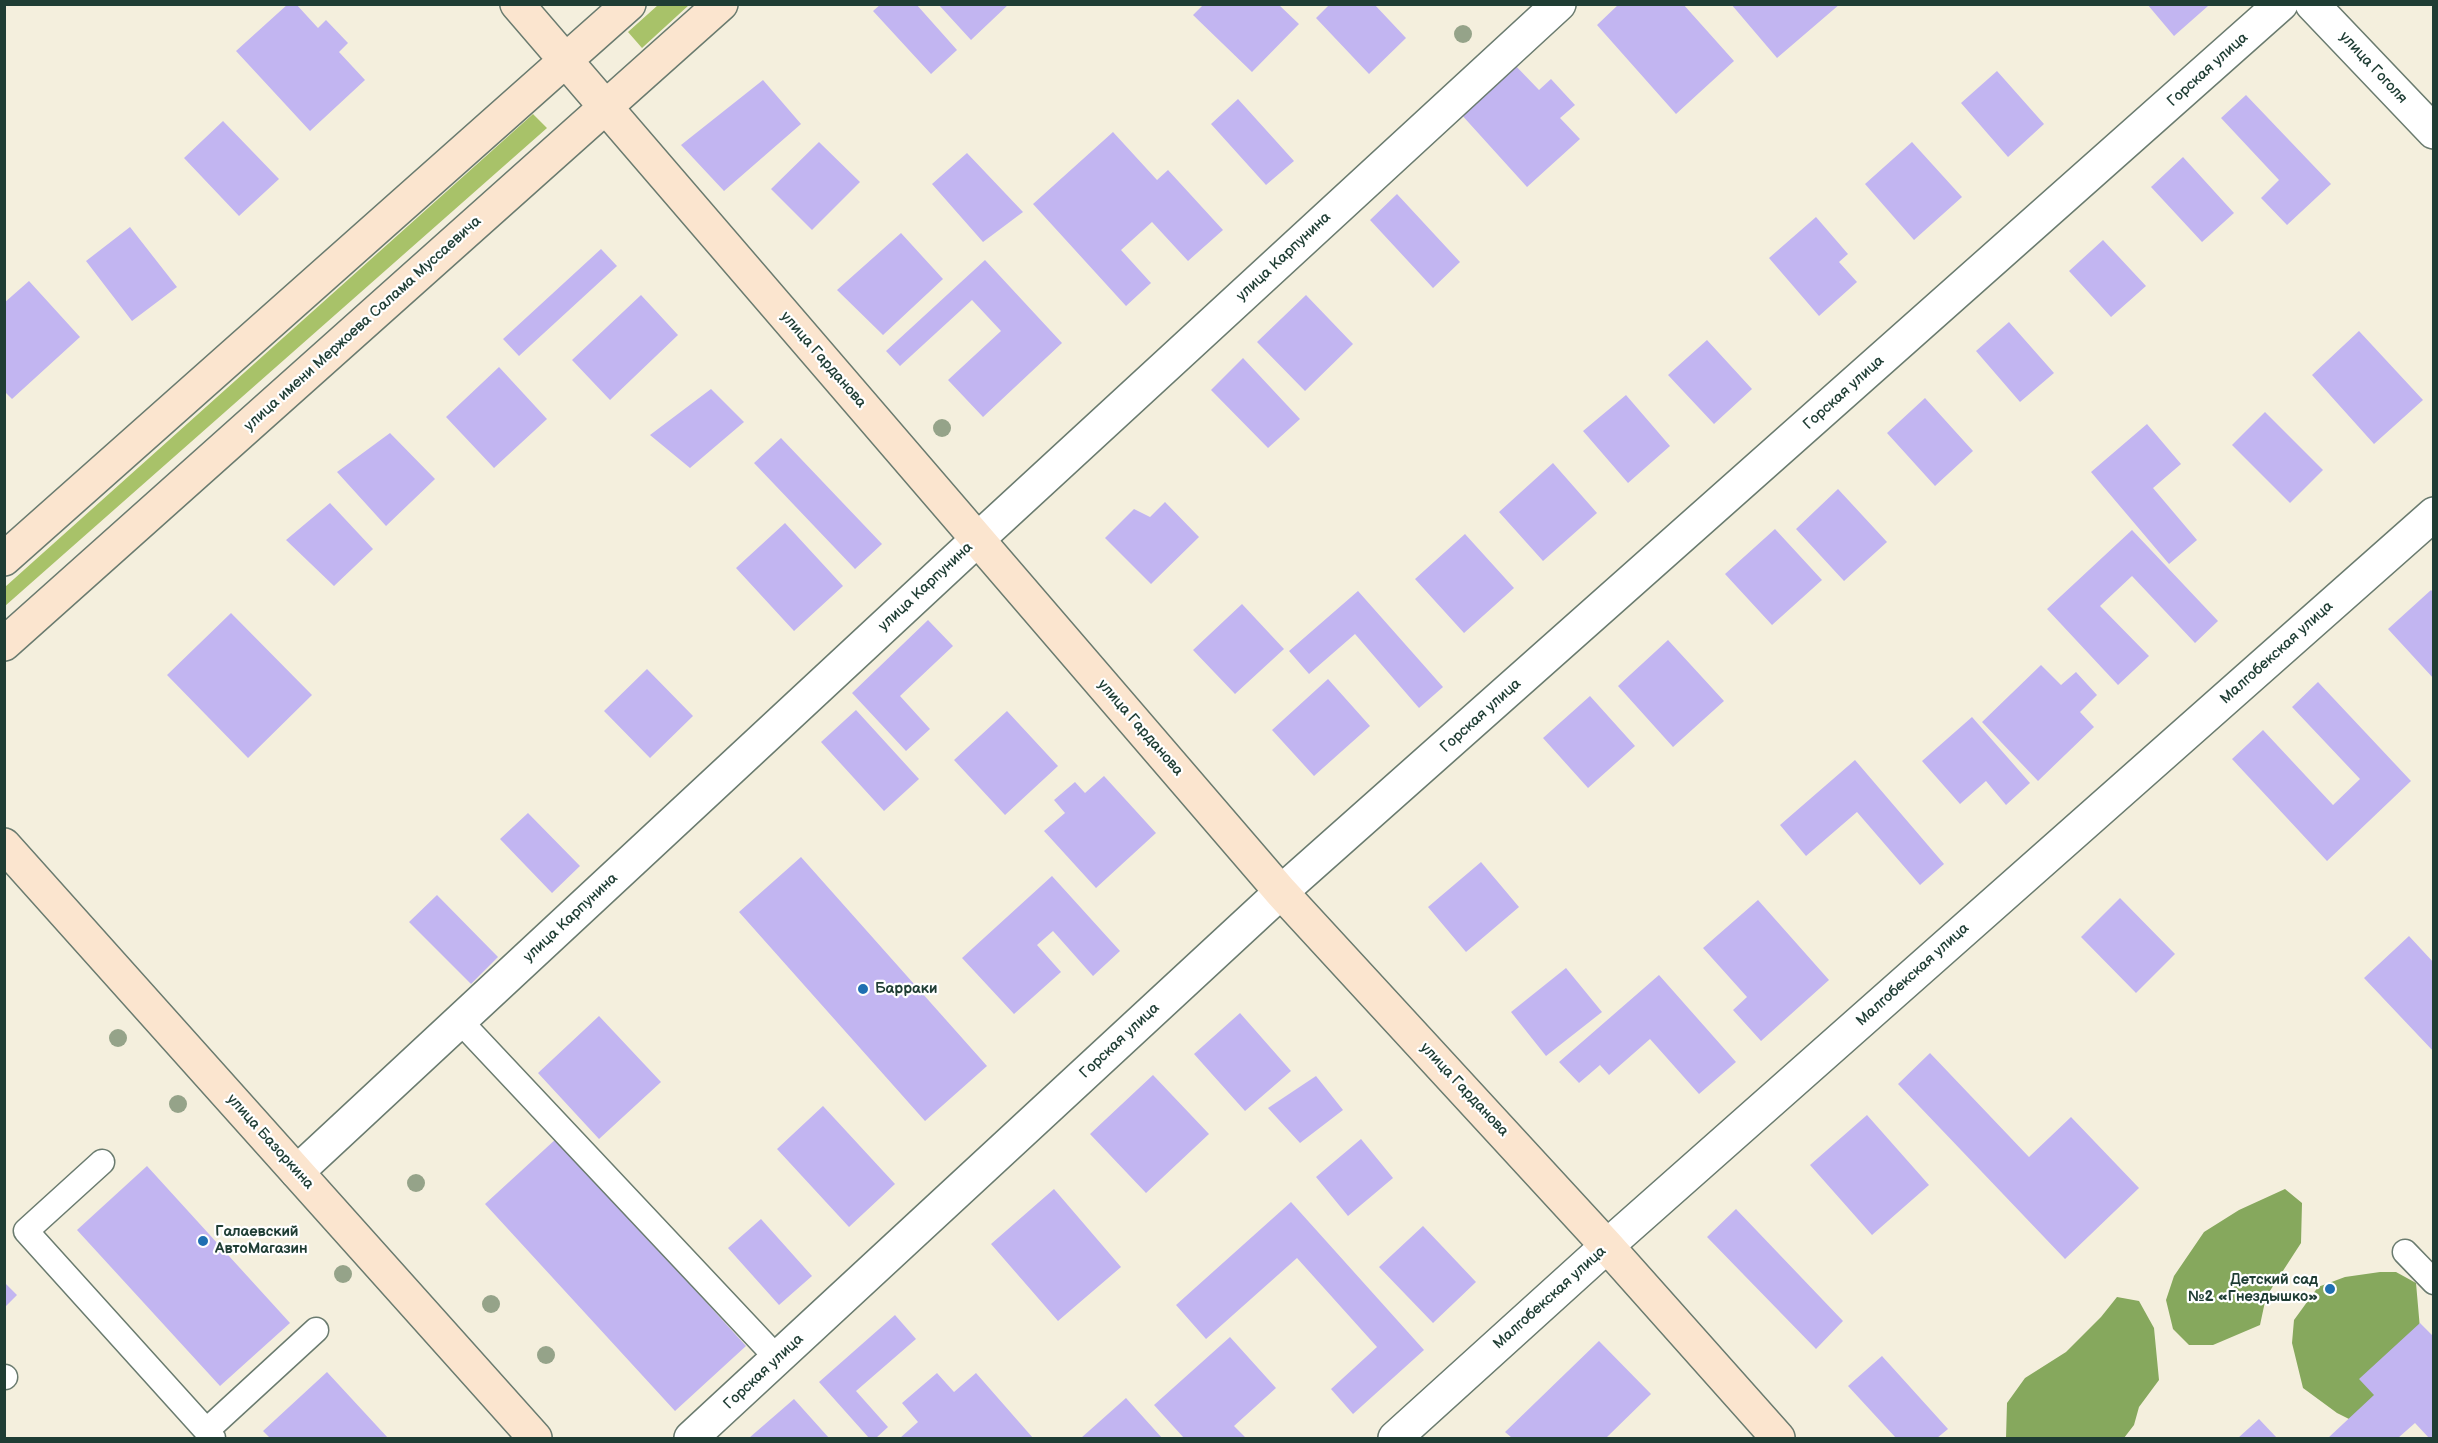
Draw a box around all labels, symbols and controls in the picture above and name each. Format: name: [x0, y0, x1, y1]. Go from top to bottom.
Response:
street label: улица Гоголя: [2335, 28, 2411, 108]
street label: Горская улица: [2164, 29, 2252, 111]
street label: улица Карпунина: [1233, 209, 1335, 305]
street label: улица имени Мержоева Салама Муссаевича: [241, 213, 485, 435]
street label: улица Гарданова: [776, 308, 870, 412]
street label: Горская улица: [1800, 352, 1888, 434]
street label: улица Карпунина: [875, 539, 977, 635]
street label: Малгобекская улица: [2217, 598, 2337, 708]
street label: Горская улица: [1437, 675, 1525, 757]
street label: улица Гарданова: [1093, 676, 1187, 780]
street label: улица Карпунина: [520, 870, 622, 966]
street label: Малгобекская улица: [1853, 920, 1973, 1030]
place label: Барраки: [875, 980, 937, 998]
marker: Барраки: [856, 982, 870, 996]
street label: Горская улица: [1076, 999, 1164, 1083]
street label: улица Гарданова: [1416, 1039, 1512, 1141]
street label: улица Базоркина: [222, 1091, 318, 1193]
place label: Галаевский АвтоМагазин: [215, 1223, 308, 1258]
marker: Галаевский АвтоМагазин: [196, 1234, 210, 1248]
street label: Малгобекская улица: [1490, 1243, 1610, 1353]
place label: Детский сад №2 «Гнездышко»: [2188, 1271, 2318, 1306]
marker: Детский сад №2 «Гнездышко»: [2323, 1282, 2337, 1296]
street label: Горская улица: [720, 1330, 808, 1414]

